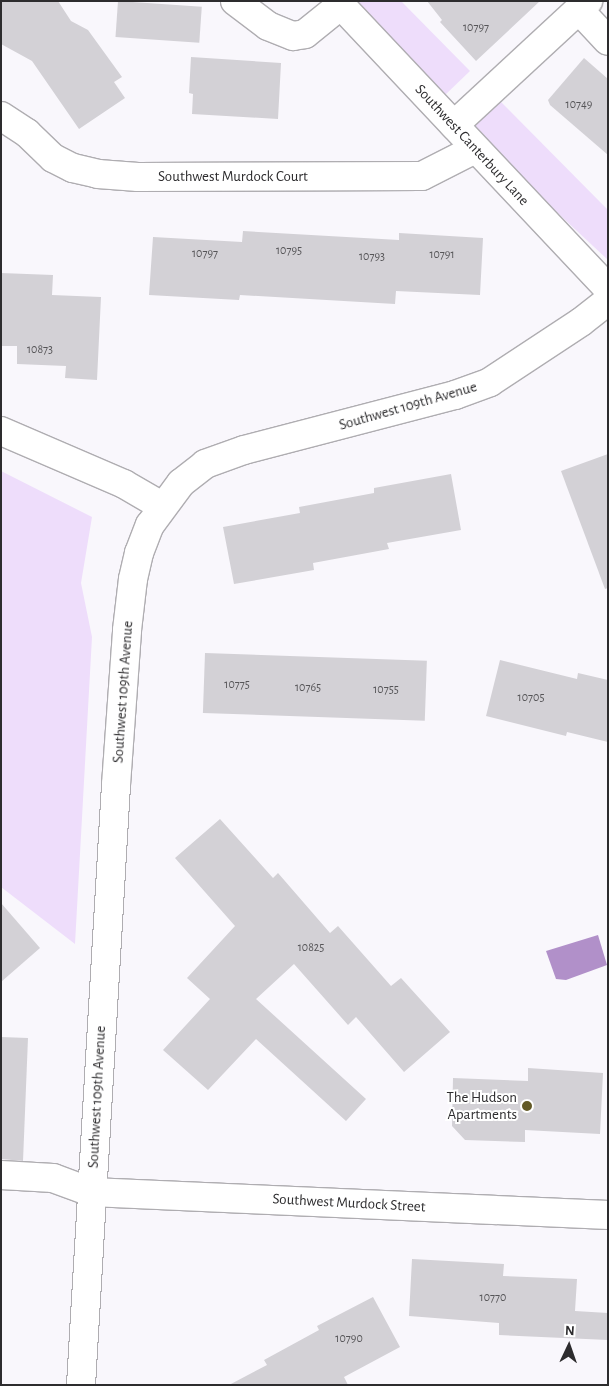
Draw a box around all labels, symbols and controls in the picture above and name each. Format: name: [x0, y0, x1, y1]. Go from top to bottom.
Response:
house number: 10797: [463, 21, 489, 35]
street label: Southwest Canterbury Lane: [411, 81, 533, 209]
house number: 10749: [566, 98, 592, 112]
street label: Southwest Murdock Court: [158, 168, 308, 186]
house number: 10795: [276, 244, 302, 258]
house number: 10797: [192, 247, 218, 261]
house number: 10791: [429, 248, 455, 262]
house number: 10793: [359, 250, 385, 264]
house number: 10873: [27, 343, 53, 357]
street label: Southwest 109th Avenue: [337, 378, 479, 434]
street label: Southwest 109th Avenue: [109, 620, 137, 764]
house number: 10775: [224, 678, 250, 692]
house number: 10765: [295, 681, 321, 695]
house number: 10755: [373, 683, 399, 697]
house number: 10705: [518, 691, 544, 705]
house number: 10825: [298, 941, 324, 955]
street label: Southwest 109th Avenue: [84, 1025, 110, 1169]
place label: The Hudson Apartments: [447, 1088, 517, 1123]
marker: The Hudson Apartments: [521, 1100, 533, 1112]
street label: Southwest Murdock Street: [272, 1190, 426, 1216]
house number: 10770: [480, 1291, 506, 1305]
north arrow: [544, 1321, 594, 1371]
text: N: [565, 1324, 575, 1338]
house number: 10790: [335, 1332, 363, 1346]

